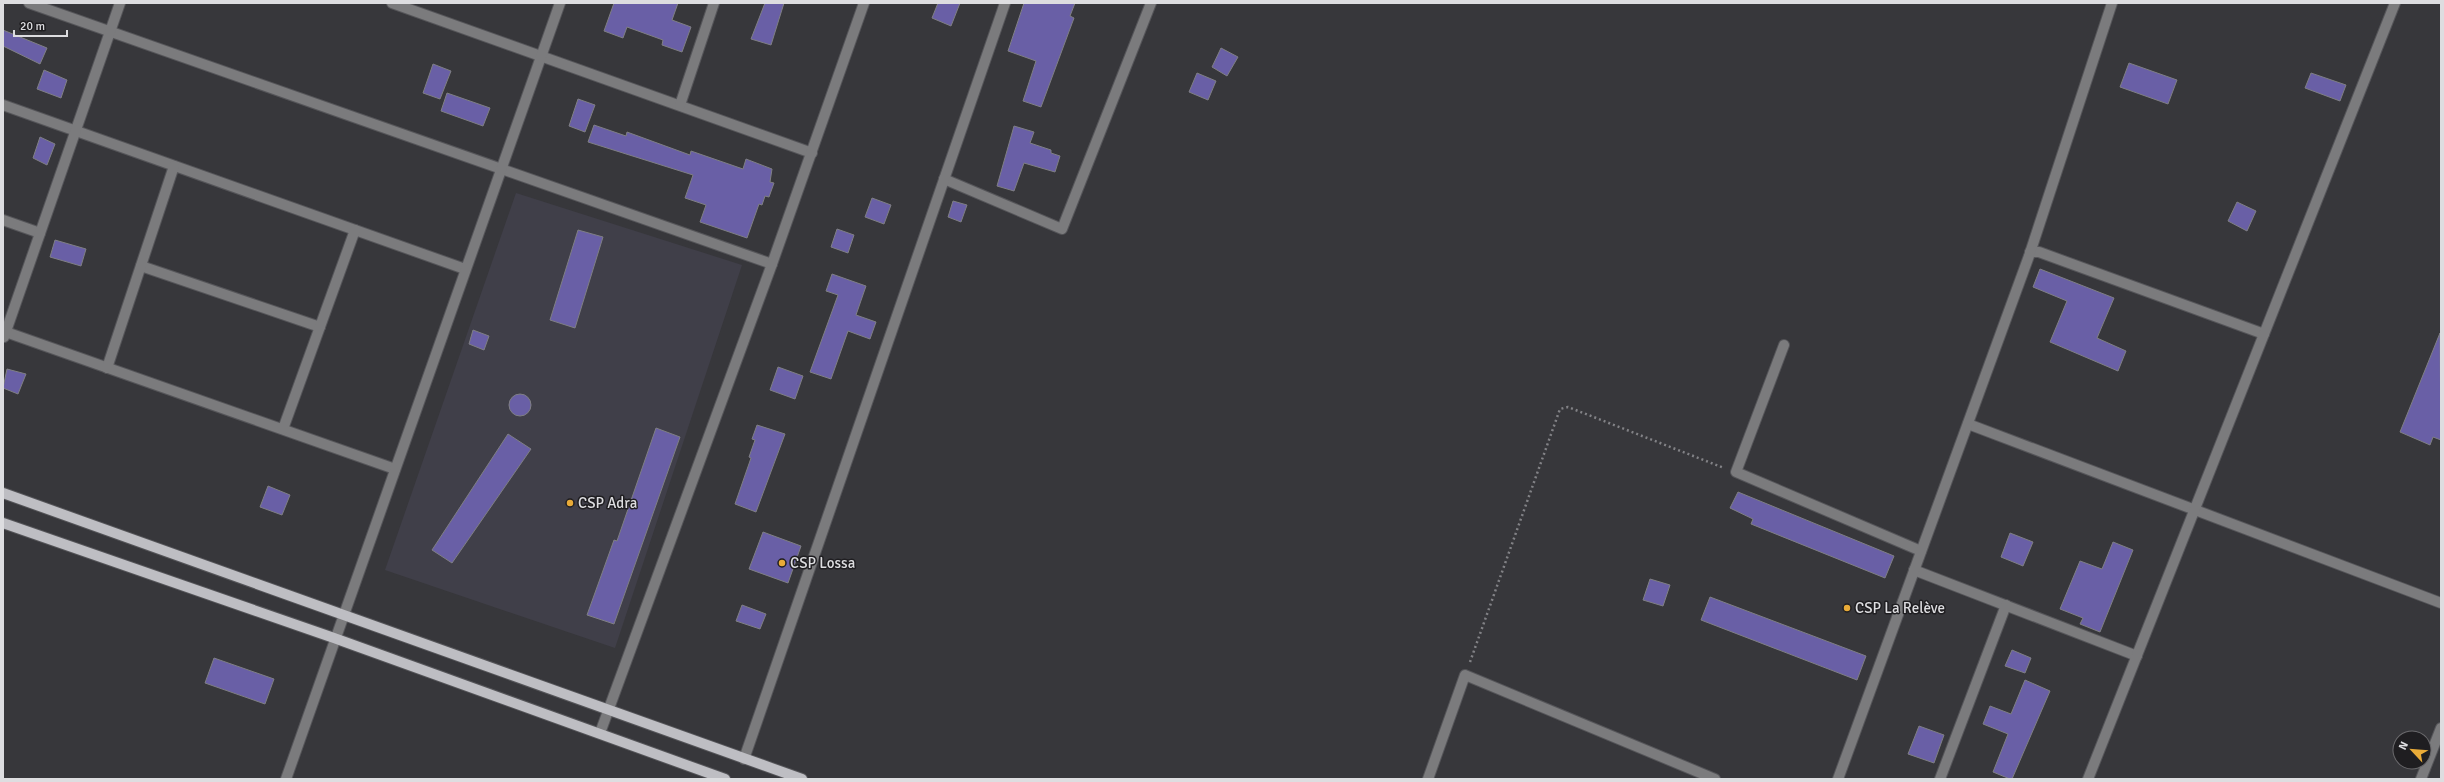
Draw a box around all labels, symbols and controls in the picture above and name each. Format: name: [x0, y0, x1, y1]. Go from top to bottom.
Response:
scale bar: [14, 12, 67, 38]
text: 20 m: [20, 19, 45, 34]
place label: CSP Adra: [578, 494, 637, 512]
marker: CSP Adra: [565, 498, 575, 508]
place label: CSP Lossa: [790, 554, 855, 572]
marker: CSP Lossa: [777, 558, 787, 568]
place label: CSP La Relève: [1855, 599, 1945, 617]
marker: CSP La Relève: [1842, 603, 1852, 613]
north arrow: [2392, 730, 2432, 770]
text: N: [2396, 740, 2411, 752]

